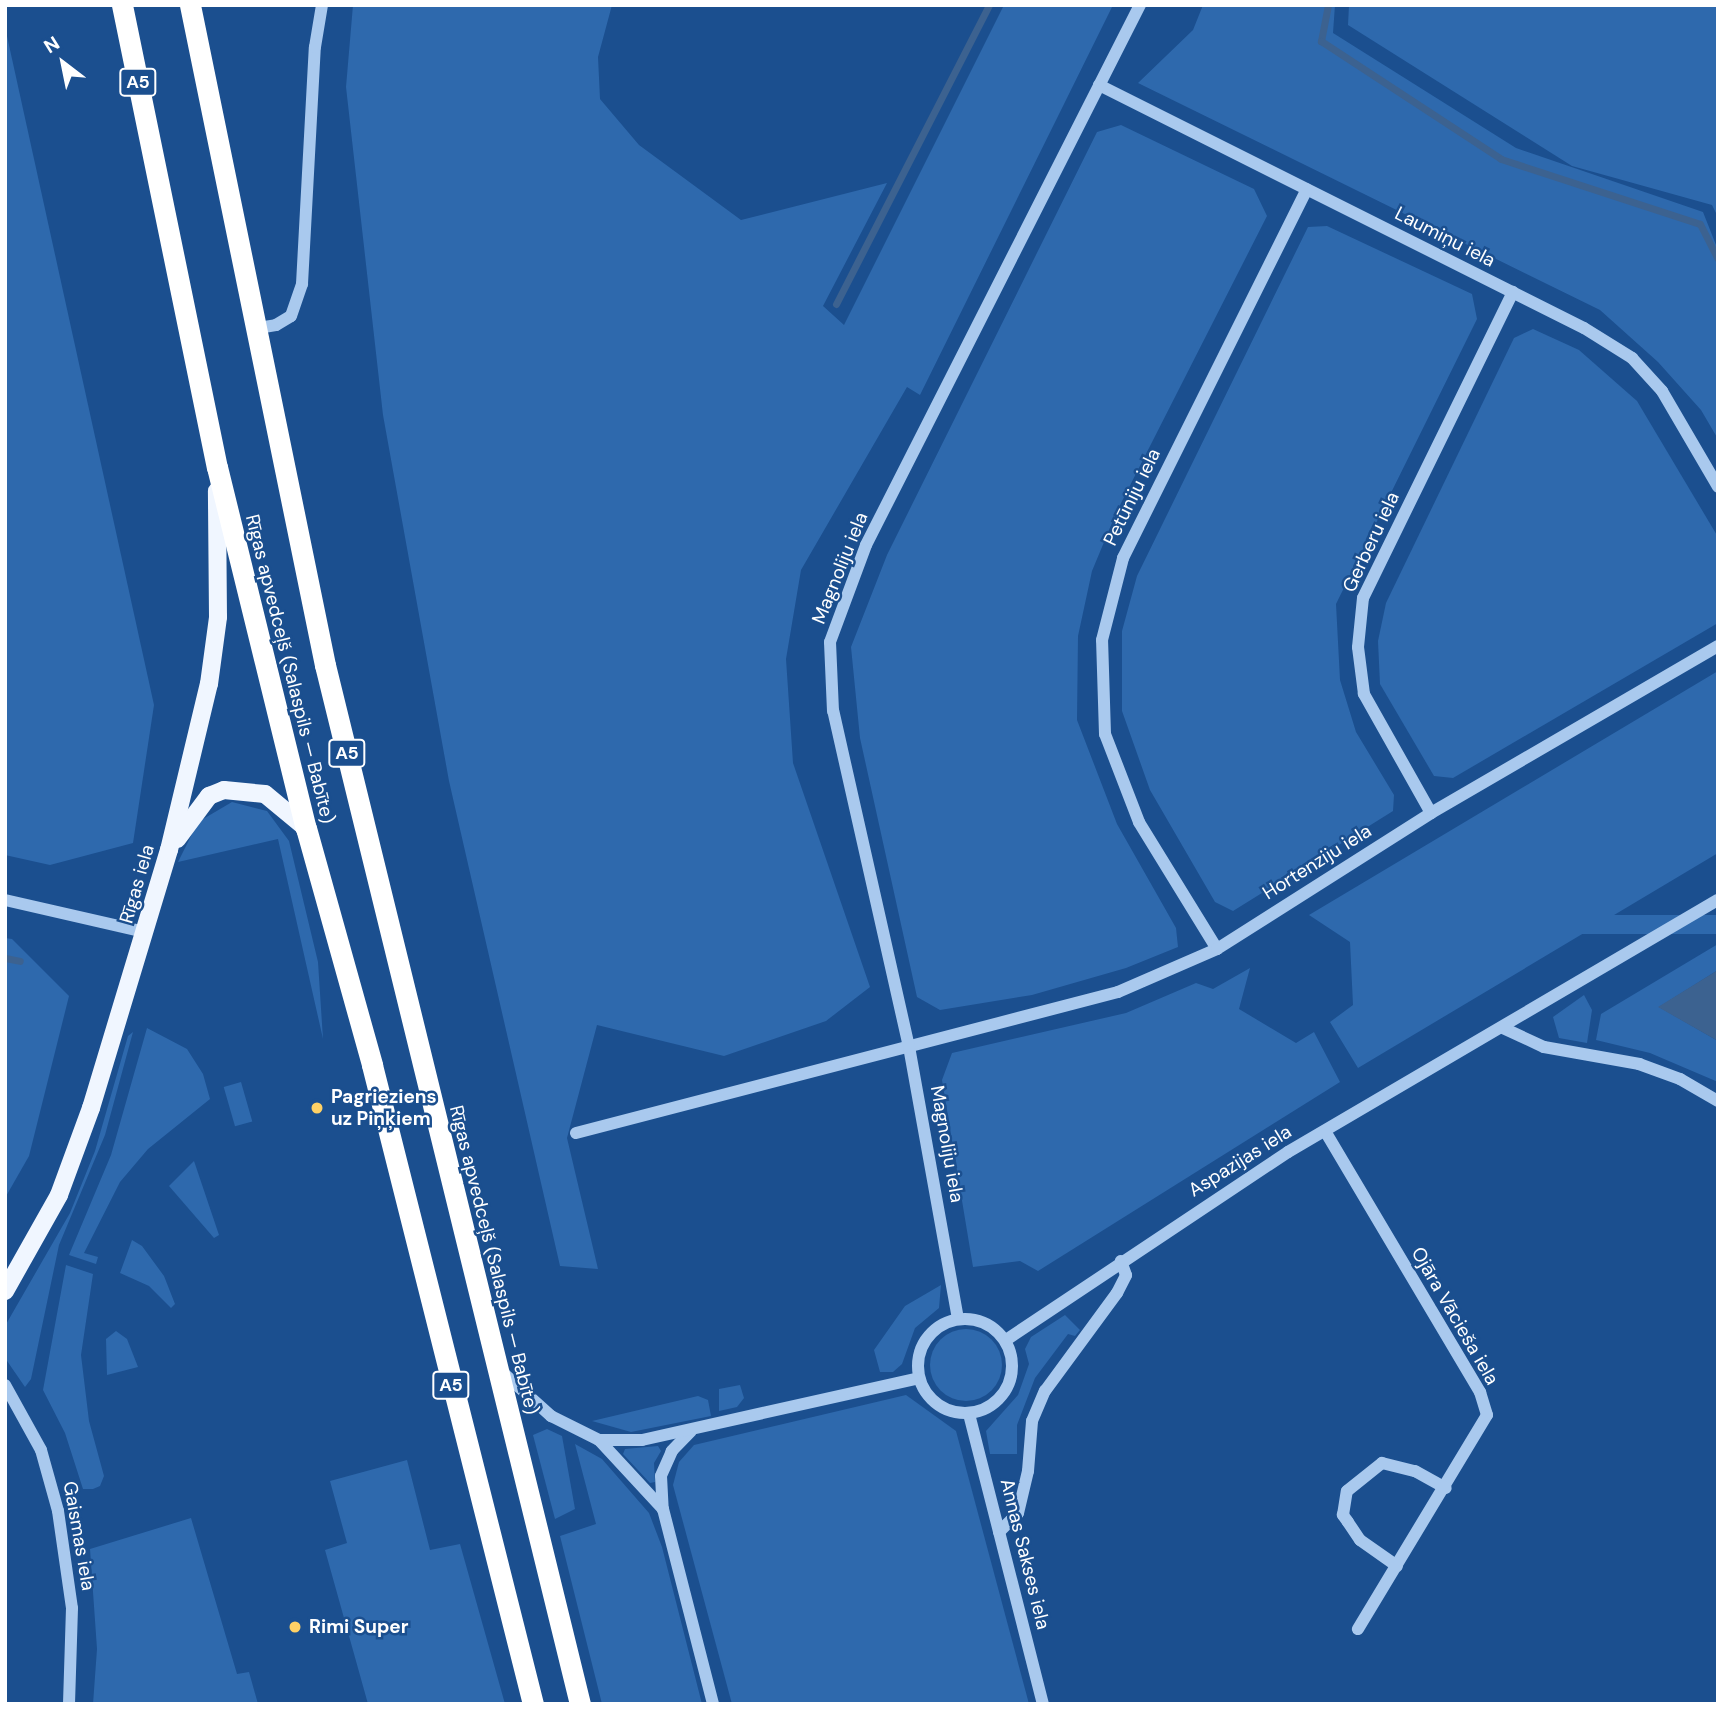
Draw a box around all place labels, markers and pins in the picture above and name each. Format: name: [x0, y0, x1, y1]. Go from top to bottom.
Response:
place label: Pagrieziens uz Piņķiem: [331, 1086, 437, 1130]
marker: Pagrieziens uz Piņķiem: [309, 1100, 325, 1116]
place label: Rimi Super: [309, 1616, 409, 1638]
marker: Rimi Super: [287, 1619, 303, 1635]

